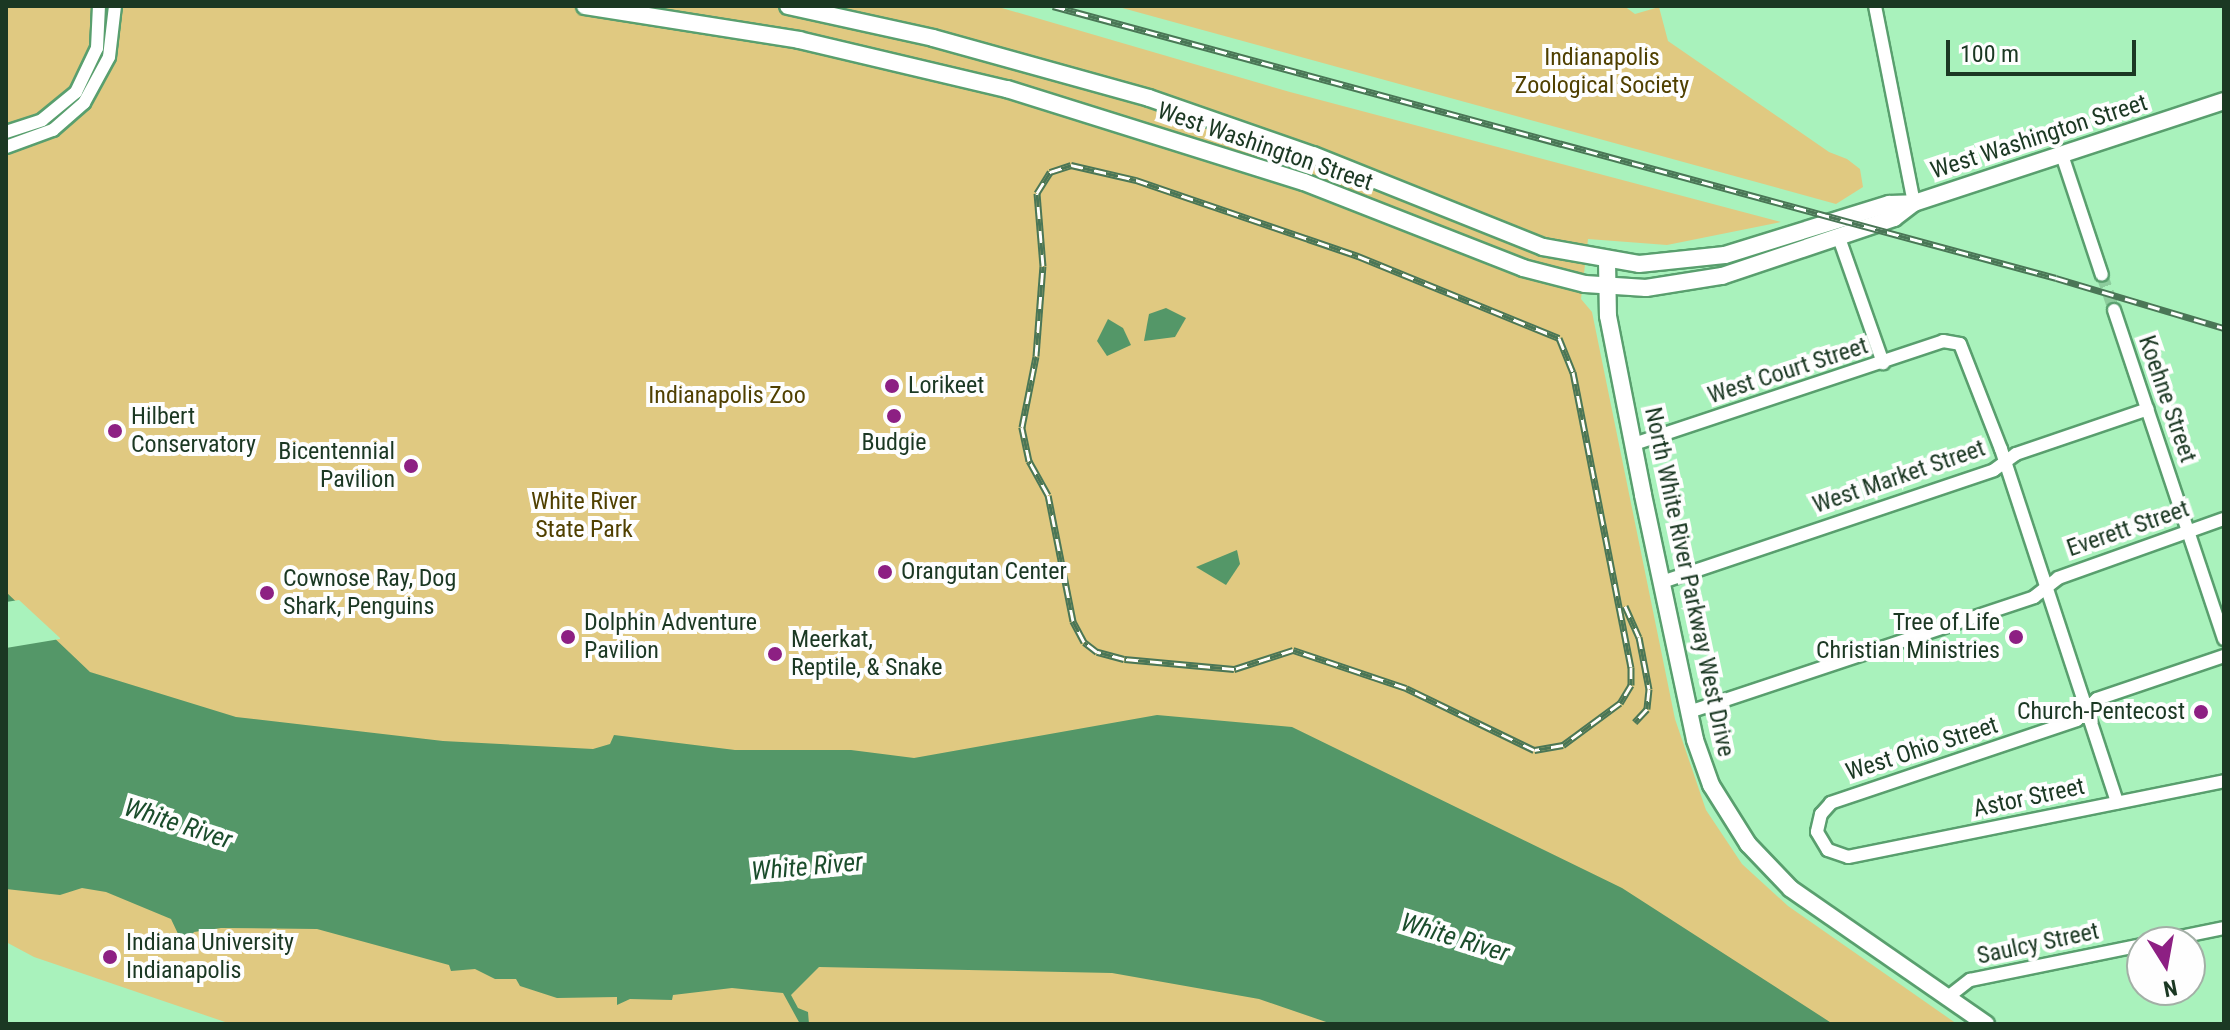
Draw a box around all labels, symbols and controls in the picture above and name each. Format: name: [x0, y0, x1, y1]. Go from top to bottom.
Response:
scale bar: [1950, 24, 2140, 74]
text: 100 m: [1960, 40, 2019, 68]
park label: Indianapolis Zoological Society: [1515, 44, 1689, 100]
street label: West Washington Street: [1927, 88, 2151, 186]
street label: West Washington Street: [1154, 97, 1376, 197]
street label: West Court Street: [1704, 332, 1872, 410]
street label: Koehne Street: [2132, 332, 2202, 466]
place label: Lorikeet: [908, 372, 984, 400]
marker: Lorikeet: [883, 377, 901, 395]
park label: Indianapolis Zoo: [648, 382, 806, 410]
place label: Hilbert Conservatory: [131, 403, 256, 459]
street label: North White River Parkway West Drive: [1638, 405, 1740, 759]
marker: Budgie: [885, 407, 903, 425]
marker: Hilbert Conservatory: [106, 422, 124, 440]
place label: Budgie: [861, 429, 927, 457]
street label: West Market Street: [1809, 434, 1989, 520]
place label: Bicentennial Pavilion: [278, 438, 395, 494]
marker: Bicentennial Pavilion: [402, 457, 420, 475]
park label: White River State Park: [531, 488, 637, 544]
street label: Everett Street: [2063, 495, 2193, 563]
place label: Orangutan Center: [901, 558, 1067, 586]
marker: Orangutan Center: [876, 563, 894, 581]
place label: Cownose Ray, Dog Shark, Penguins: [283, 565, 456, 621]
marker: Cownose Ray, Dog Shark, Penguins: [258, 584, 276, 602]
place label: Dolphin Adventure Pavilion: [584, 609, 757, 665]
place label: Tree of Life Christian Ministries: [1816, 609, 2000, 665]
place label: Meerkat, Reptile, & Snake: [791, 626, 942, 682]
marker: Dolphin Adventure Pavilion: [559, 628, 577, 646]
marker: Tree of Life Christian Ministries: [2007, 628, 2025, 646]
marker: Meerkat, Reptile, & Snake: [766, 645, 784, 663]
place label: Church-Pentecost: [2017, 698, 2185, 726]
marker: Church-Pentecost: [2192, 703, 2210, 721]
street label: West Ohio Street: [1842, 711, 2002, 787]
street label: Astor Street: [1971, 772, 2087, 824]
water label: White River: [120, 792, 236, 856]
water label: White River: [750, 847, 864, 887]
water label: White River: [1397, 907, 1513, 969]
street label: Saulcy Street: [1974, 917, 2102, 971]
north arrow: [2126, 926, 2206, 1006]
place label: Indiana University Indianapolis: [126, 929, 294, 985]
marker: Indiana University Indianapolis: [101, 948, 119, 966]
text: N: [2161, 975, 2179, 1002]

